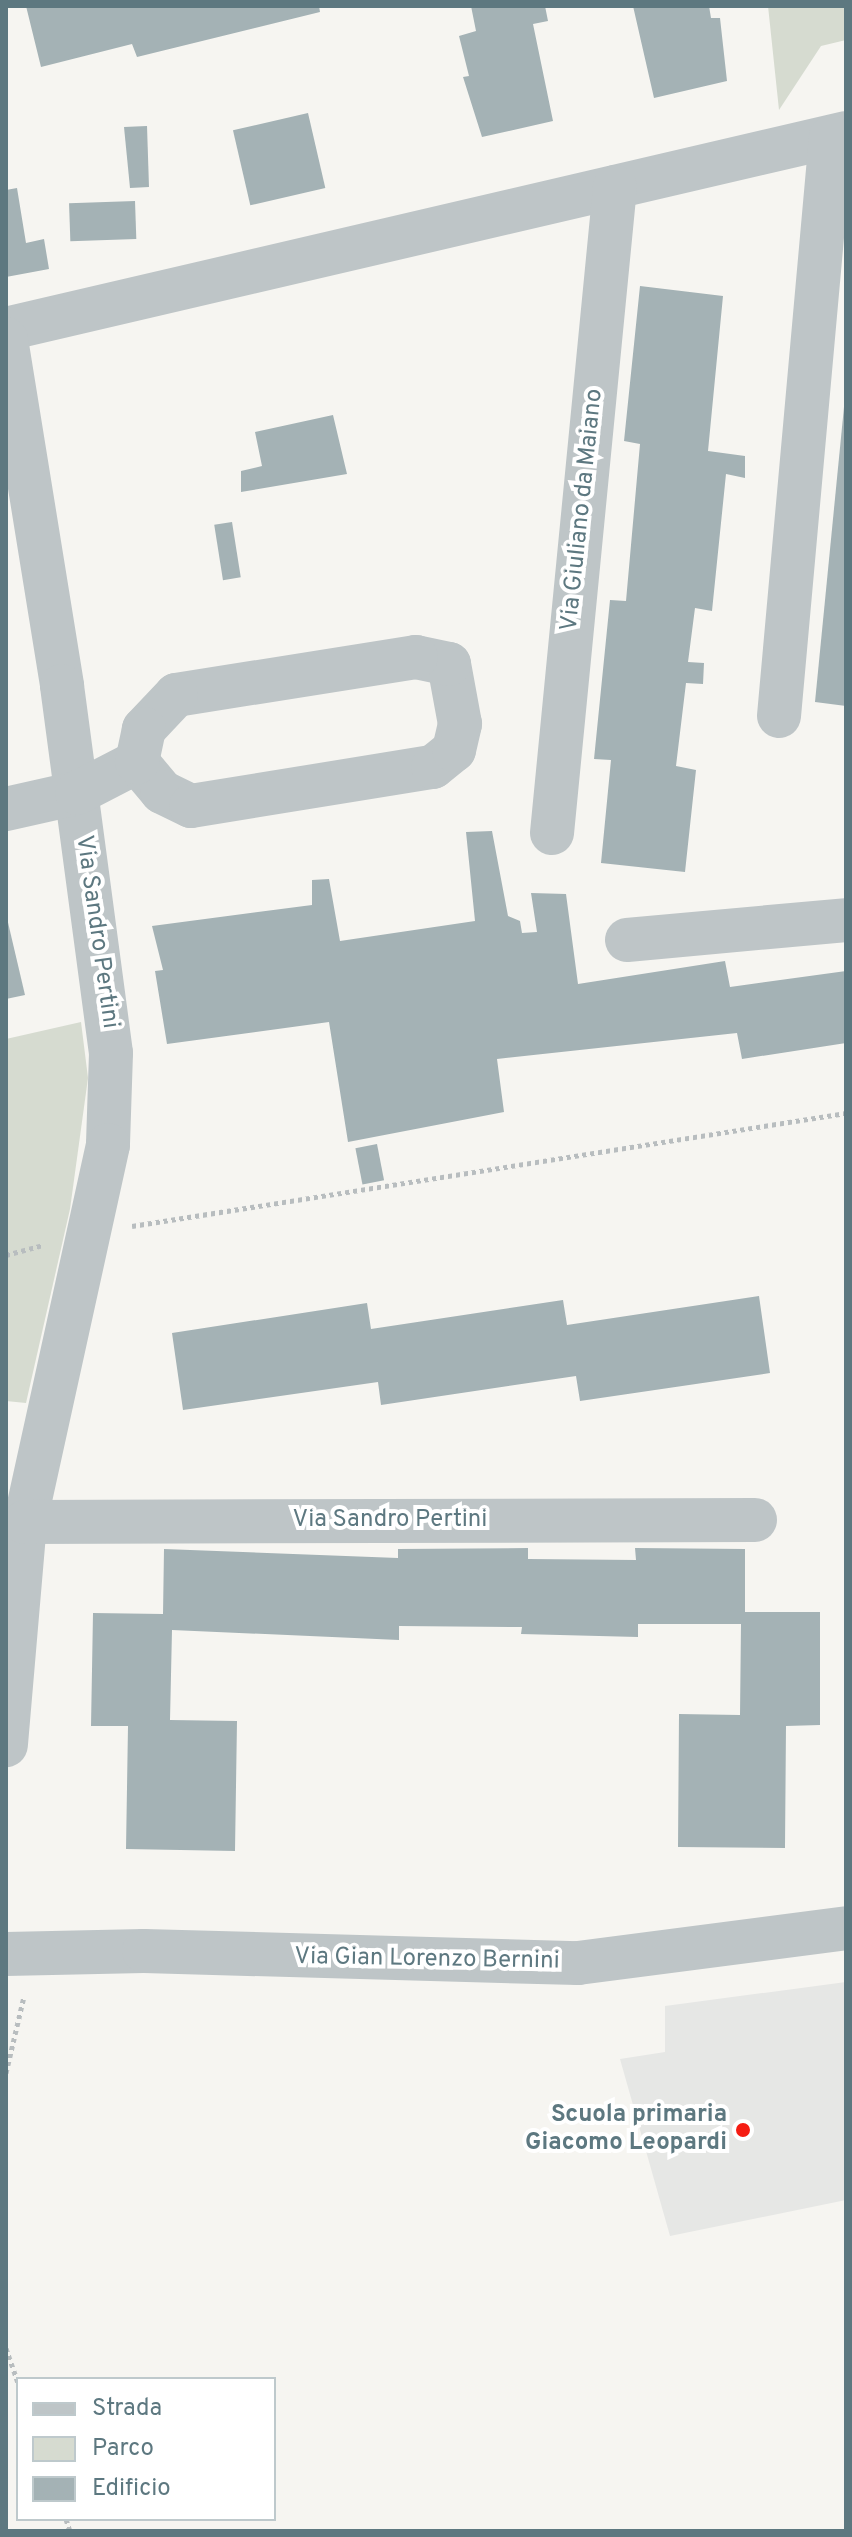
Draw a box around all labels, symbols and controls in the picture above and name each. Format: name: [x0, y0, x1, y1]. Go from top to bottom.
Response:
street label: Via Giuliano da Maiano: [556, 387, 610, 633]
street label: Via Sandro Pertini: [68, 834, 124, 1030]
street label: Via Sandro Pertini: [293, 1507, 487, 1535]
street label: Via Gian Lorenzo Bernini: [294, 1943, 560, 1977]
place label: Scuola primaria Giacomo Leopardi: [525, 2102, 727, 2158]
marker: Scuola primaria Giacomo Leopardi: [734, 2121, 752, 2139]
legend: [16, 2377, 276, 2521]
text: Strada: [92, 2394, 162, 2424]
text: Parco: [92, 2434, 154, 2464]
text: Edificio: [92, 2474, 171, 2504]

